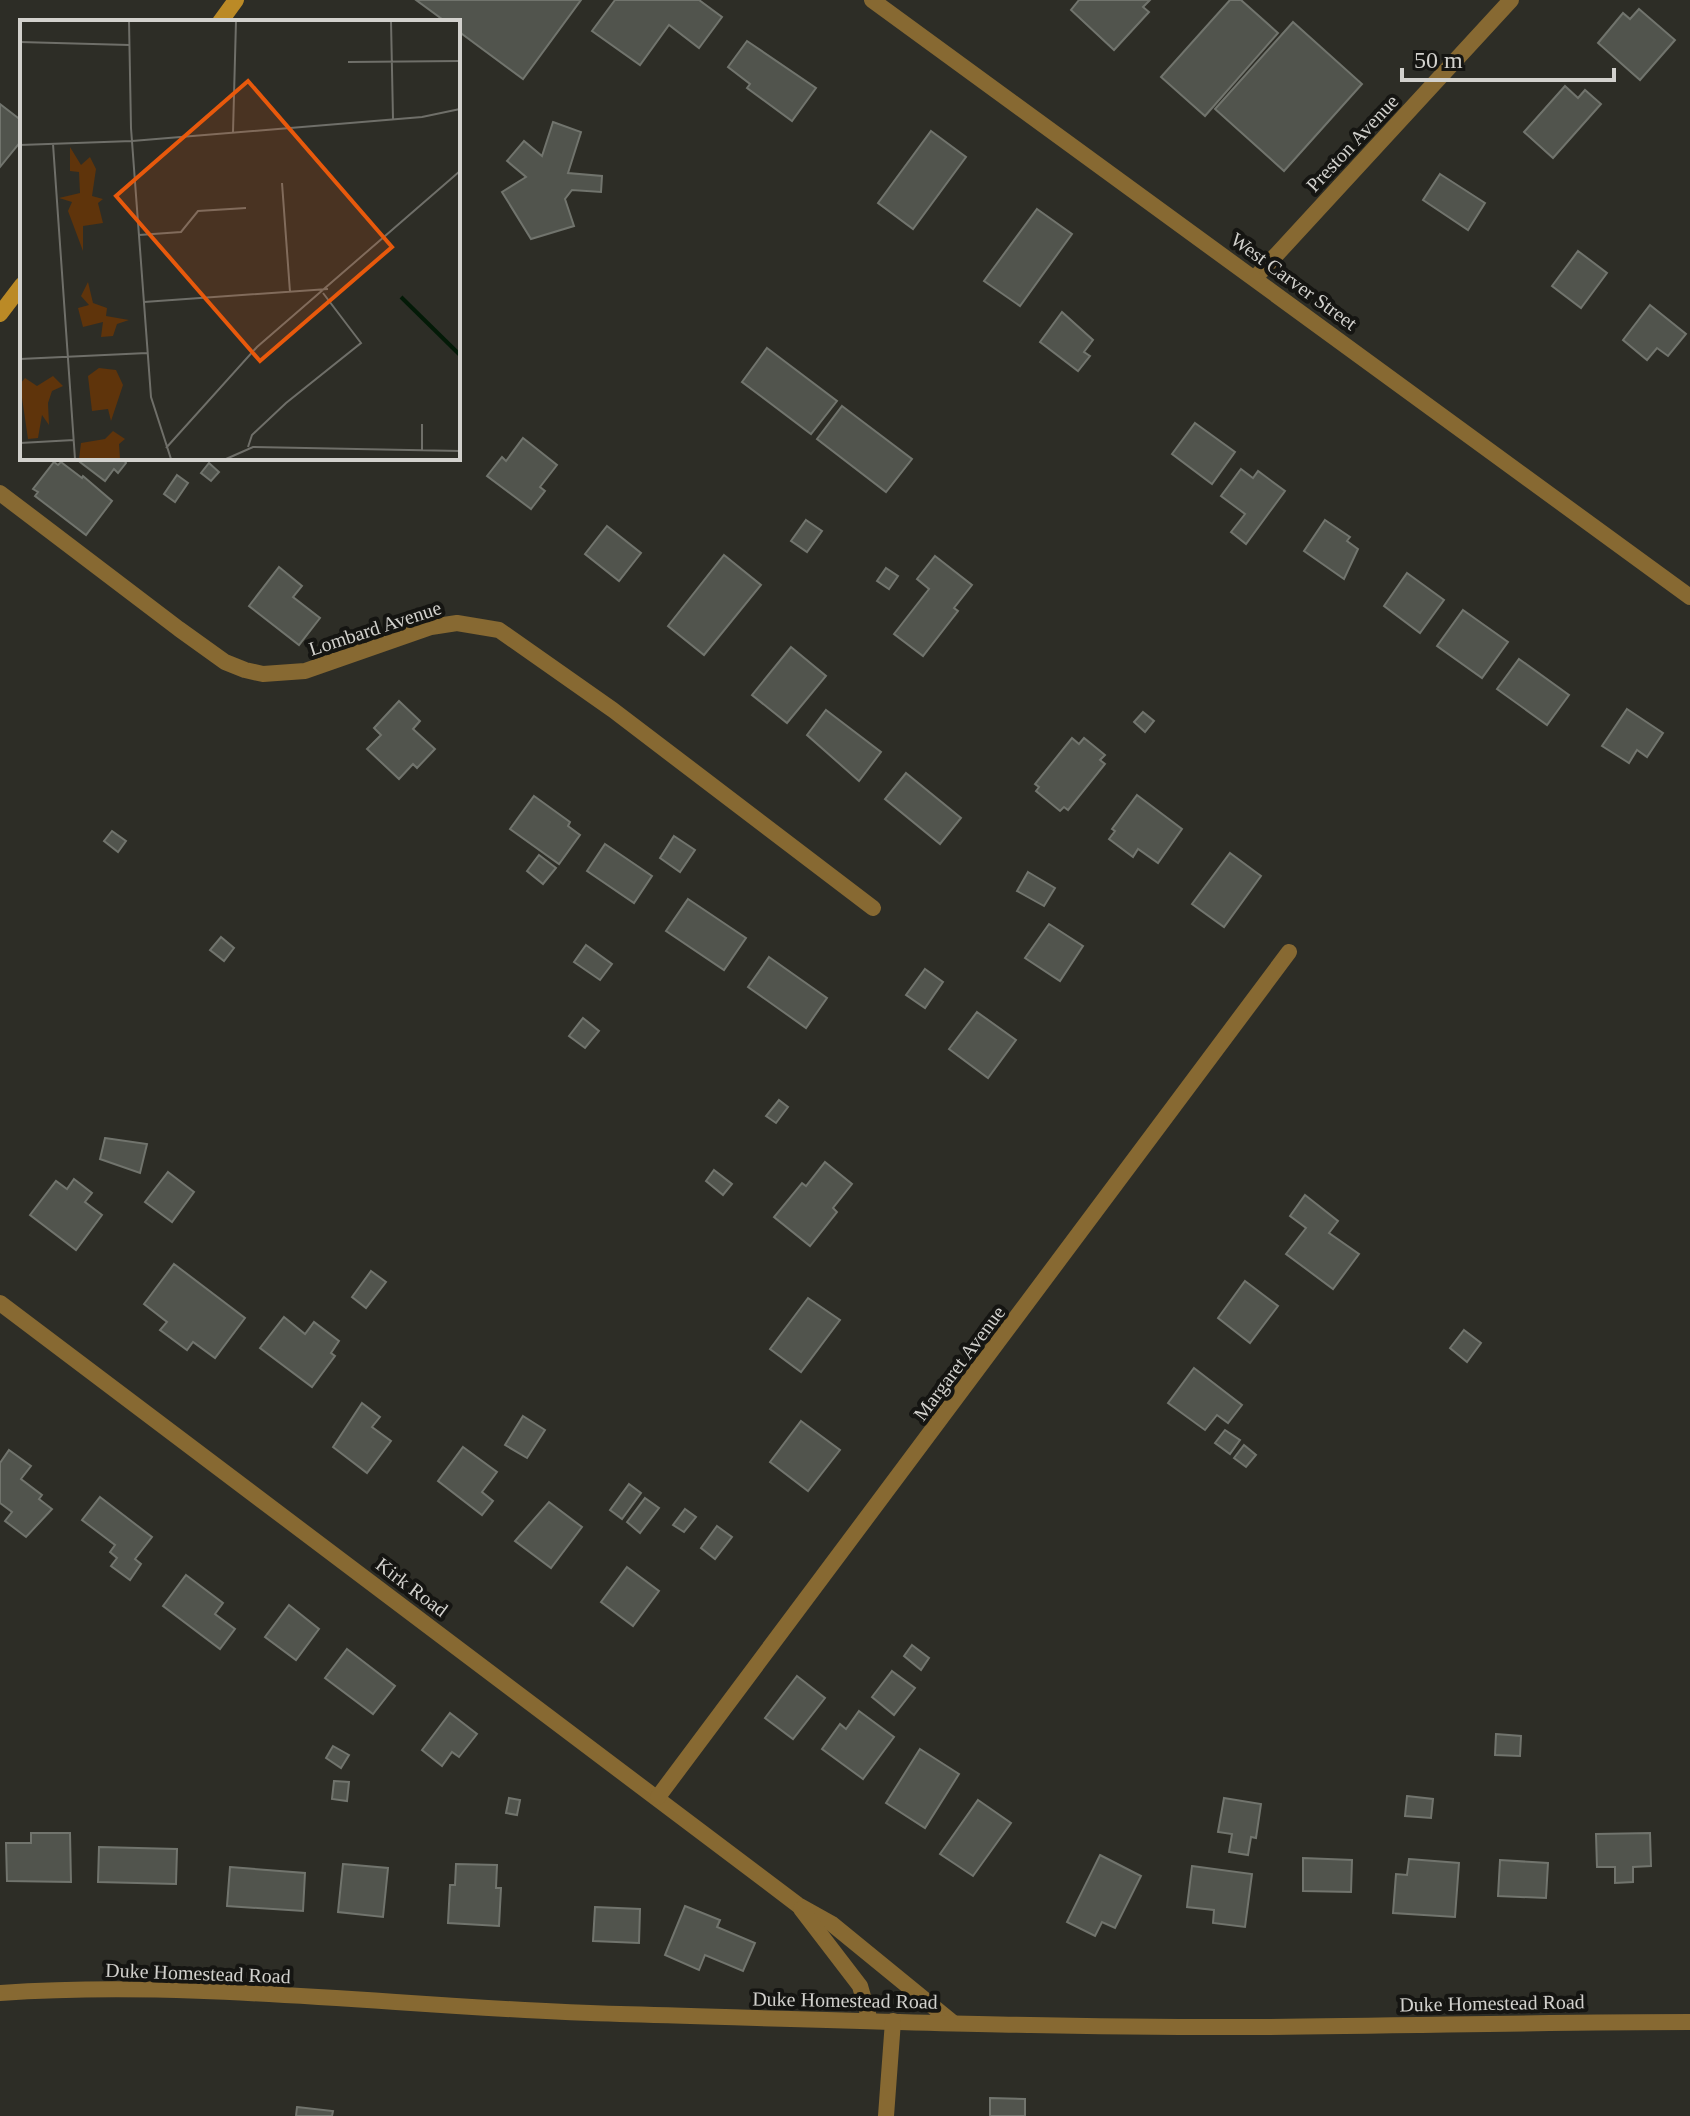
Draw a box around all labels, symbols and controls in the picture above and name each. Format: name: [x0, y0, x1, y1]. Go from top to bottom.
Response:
inset map: [20, 20, 460, 460]
scale bar: [1402, 32, 1614, 82]
text: 50 m: [1414, 47, 1463, 73]
street label: Preston Avenue: [1301, 90, 1403, 196]
street label: West Carver Street: [1227, 228, 1362, 334]
street label: Lombard Avenue: [306, 596, 444, 660]
street label: Margaret Avenue: [909, 1301, 1010, 1425]
street label: Kirk Road: [372, 1553, 452, 1621]
street label: Duke Homestead Road: [105, 1959, 291, 1987]
street label: Duke Homestead Road: [752, 1987, 938, 2013]
street label: Duke Homestead Road: [1399, 1990, 1585, 2016]

